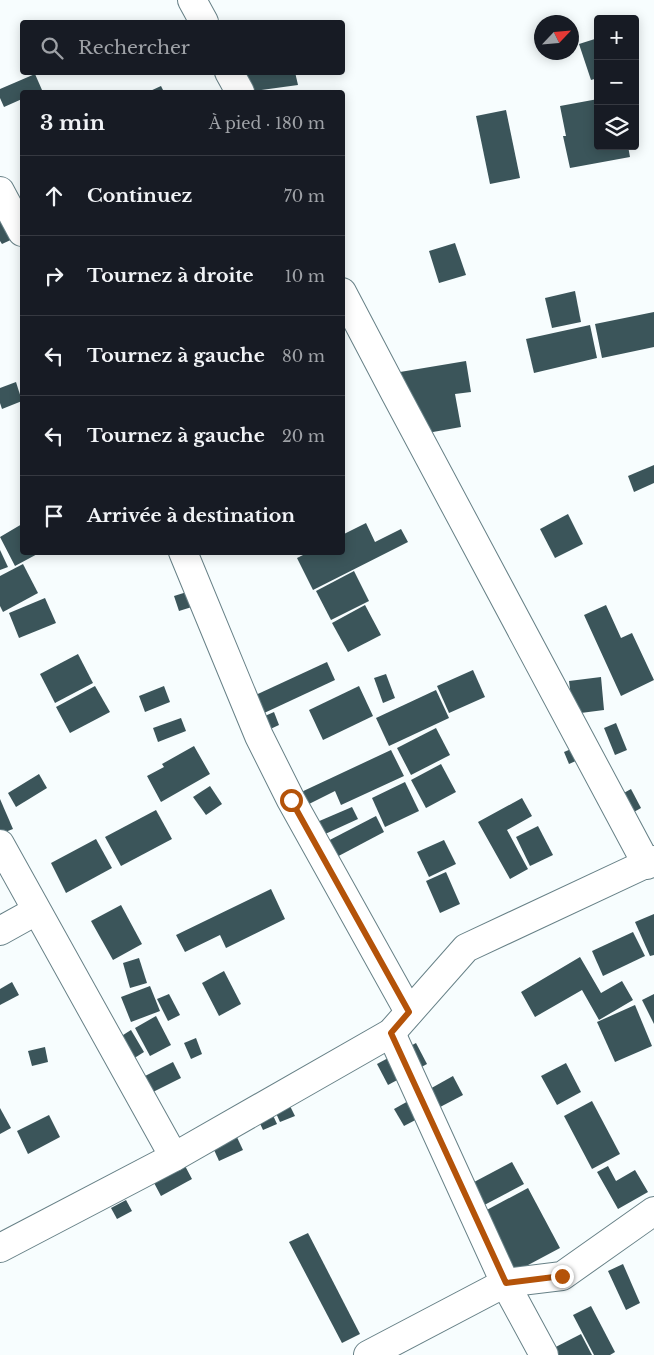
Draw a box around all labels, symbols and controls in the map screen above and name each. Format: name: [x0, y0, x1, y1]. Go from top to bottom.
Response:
north arrow: [534, 15, 579, 60]
map controls: [594, 15, 639, 150]
button: +: [594, 15, 639, 60]
search box: [20, 20, 345, 75]
icon: search: [38, 34, 66, 62]
text: Rechercher: [78, 36, 190, 59]
button: −: [594, 60, 639, 105]
button: layers: [594, 105, 639, 150]
text: 3 min: [40, 110, 105, 136]
text: À pied · 180 m: [209, 113, 325, 133]
icon: ahead: [40, 182, 68, 210]
text: Continuez: [87, 184, 192, 207]
text: 70 m: [284, 186, 325, 206]
icon: right: [40, 262, 68, 290]
text: Tournez à droite: [87, 264, 254, 287]
text: 10 m: [285, 266, 325, 286]
icon: left: [40, 342, 68, 370]
text: Tournez à gauche: [87, 344, 265, 367]
text: 80 m: [282, 346, 325, 366]
icon: left: [40, 422, 68, 450]
text: Tournez à gauche: [87, 424, 265, 447]
text: 20 m: [282, 426, 325, 446]
icon: arrive: [40, 502, 68, 530]
text: Arrivée à destination: [87, 504, 295, 527]
route start: [280, 789, 303, 812]
route end: [551, 1265, 574, 1288]

